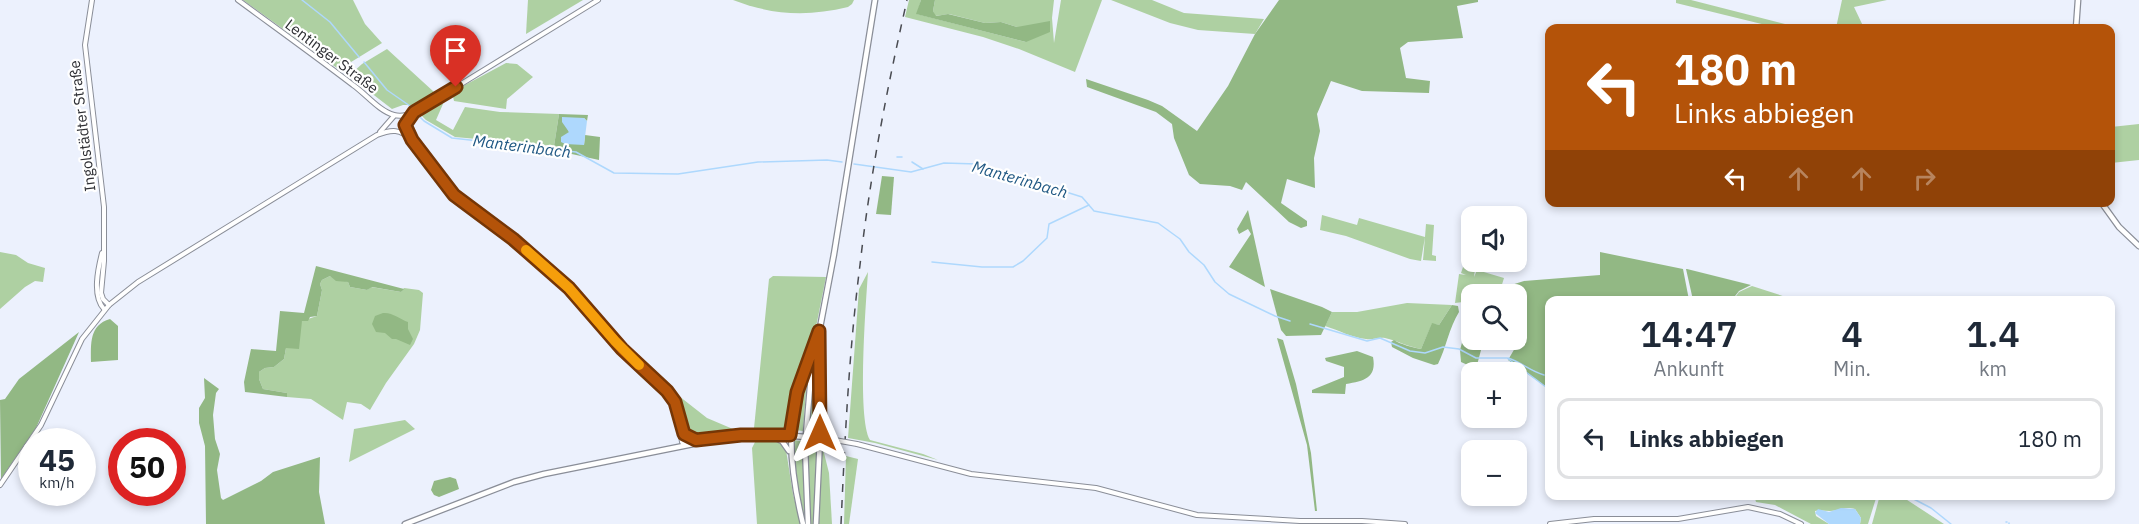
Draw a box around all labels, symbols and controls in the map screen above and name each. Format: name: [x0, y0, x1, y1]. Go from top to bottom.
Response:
street label: Lentinger Straße: [282, 15, 382, 97]
pin: [430, 25, 481, 87]
icon: arrive: [439, 34, 472, 67]
text: 180 m: [1674, 42, 1797, 97]
icon: left: [1575, 48, 1653, 126]
street label: Ingolstädter Straße: [65, 59, 99, 193]
text: Links abbiegen: [1674, 95, 1855, 130]
water label: Manterinbach: [472, 130, 572, 162]
water label: Manterinbach: [970, 156, 1070, 202]
icon: left: [1719, 162, 1752, 195]
icon: ahead: [1782, 162, 1815, 195]
icon: ahead: [1845, 162, 1878, 195]
icon: right: [1908, 162, 1941, 195]
map controls: [1461, 206, 1527, 506]
button: sound: [1461, 206, 1527, 272]
button: search: [1461, 284, 1527, 350]
text: 14:47: [1640, 310, 1738, 357]
text: 4: [1841, 310, 1863, 357]
text: 1.4: [1966, 310, 2020, 357]
text: Ankunft: [1654, 355, 1724, 382]
text: Min.: [1833, 355, 1871, 382]
text: km: [1979, 355, 2007, 382]
button: +: [1461, 362, 1527, 428]
position arrow: [788, 401, 852, 465]
icon: left: [1578, 422, 1611, 455]
text: Links abbiegen: [1629, 424, 1784, 453]
text: 180 m: [2018, 424, 2082, 453]
speed limit sign: 50: [108, 428, 186, 506]
text: 45: [39, 440, 75, 479]
button: −: [1461, 440, 1527, 506]
text: km/h: [39, 473, 75, 492]

